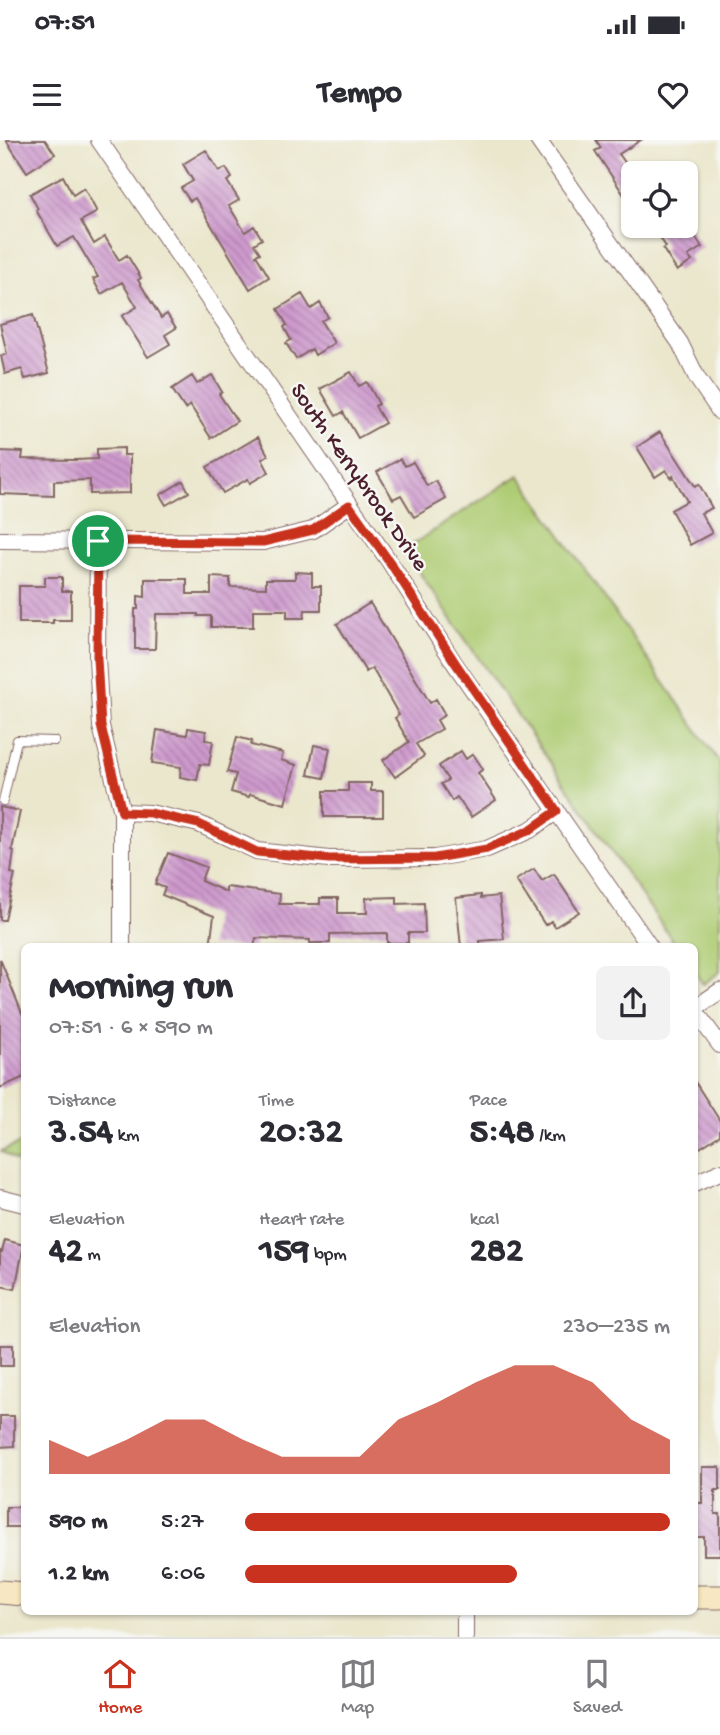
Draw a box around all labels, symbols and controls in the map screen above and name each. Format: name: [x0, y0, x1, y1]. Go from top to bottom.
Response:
text: 07:51: [35, 9, 96, 40]
icon: menu: [28, 76, 66, 114]
text: Tempo: [318, 76, 402, 114]
icon: heart: [654, 76, 692, 114]
map controls: [621, 161, 698, 238]
button: locate: [621, 161, 698, 238]
street label: South Kerrybrook Drive: [283, 379, 434, 578]
pin: [68, 511, 128, 571]
icon: arrive: [79, 522, 117, 560]
button: share: [596, 966, 670, 1040]
text: Morning run: [49, 967, 233, 1011]
text: 07:51 · 6 × 590 m: [49, 1015, 213, 1042]
text: Distance: [49, 1090, 116, 1113]
text: Time: [259, 1090, 294, 1113]
text: Pace: [470, 1090, 507, 1113]
text: 3.54: [49, 1113, 113, 1154]
text: 20:32: [259, 1113, 343, 1154]
text: 5:48: [470, 1113, 535, 1154]
text: km: [113, 1125, 140, 1148]
text: /km: [535, 1125, 566, 1148]
text: Elevation: [49, 1209, 125, 1232]
text: Heart rate: [259, 1209, 344, 1232]
text: kcal: [470, 1209, 499, 1232]
text: 42: [49, 1232, 83, 1273]
text: 159: [259, 1232, 309, 1273]
text: 282: [470, 1232, 523, 1273]
text: m: [83, 1244, 101, 1267]
text: bpm: [309, 1244, 347, 1267]
text: Elevation: [49, 1314, 140, 1341]
text: 230–235 m: [563, 1314, 670, 1341]
text: 590 m: [49, 1509, 107, 1536]
text: 5:27: [161, 1509, 204, 1536]
text: 1.2 km: [49, 1561, 109, 1588]
text: 6:06: [161, 1561, 205, 1588]
tab: Home: [98, 1655, 142, 1720]
tab: Map: [339, 1655, 377, 1720]
tab: Saved: [573, 1655, 622, 1720]

